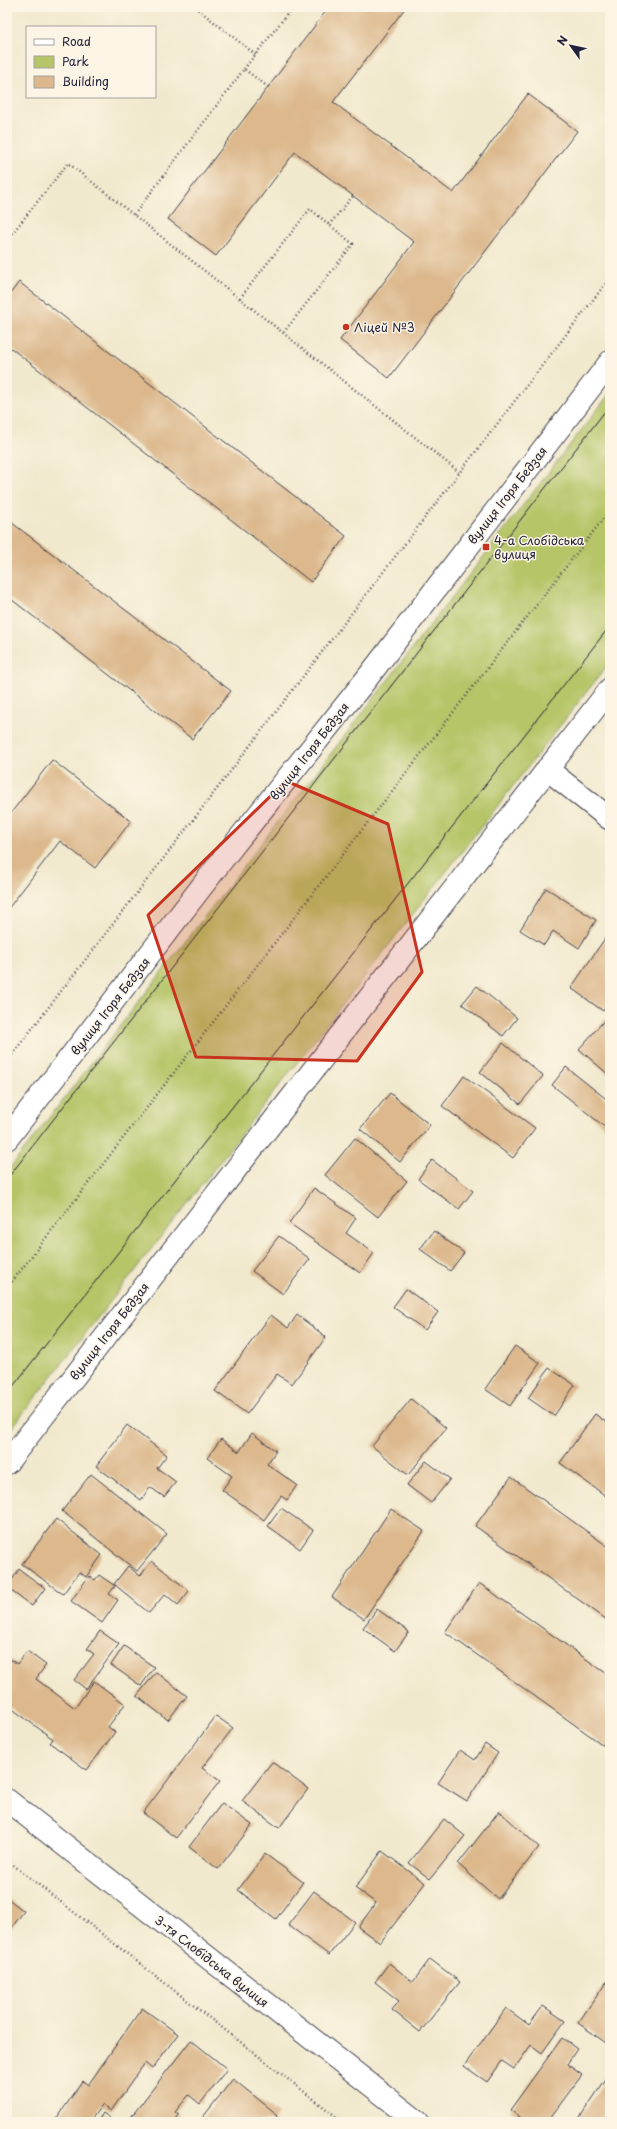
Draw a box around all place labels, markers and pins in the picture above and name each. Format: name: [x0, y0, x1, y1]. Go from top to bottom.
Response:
place label: Ліцей №3: [354, 318, 415, 336]
marker: Ліцей №3: [341, 322, 351, 332]
place label: 4-а Слобідська вулиця: [494, 531, 585, 563]
marker: 4-а Слобідська вулиця: [481, 542, 491, 552]

